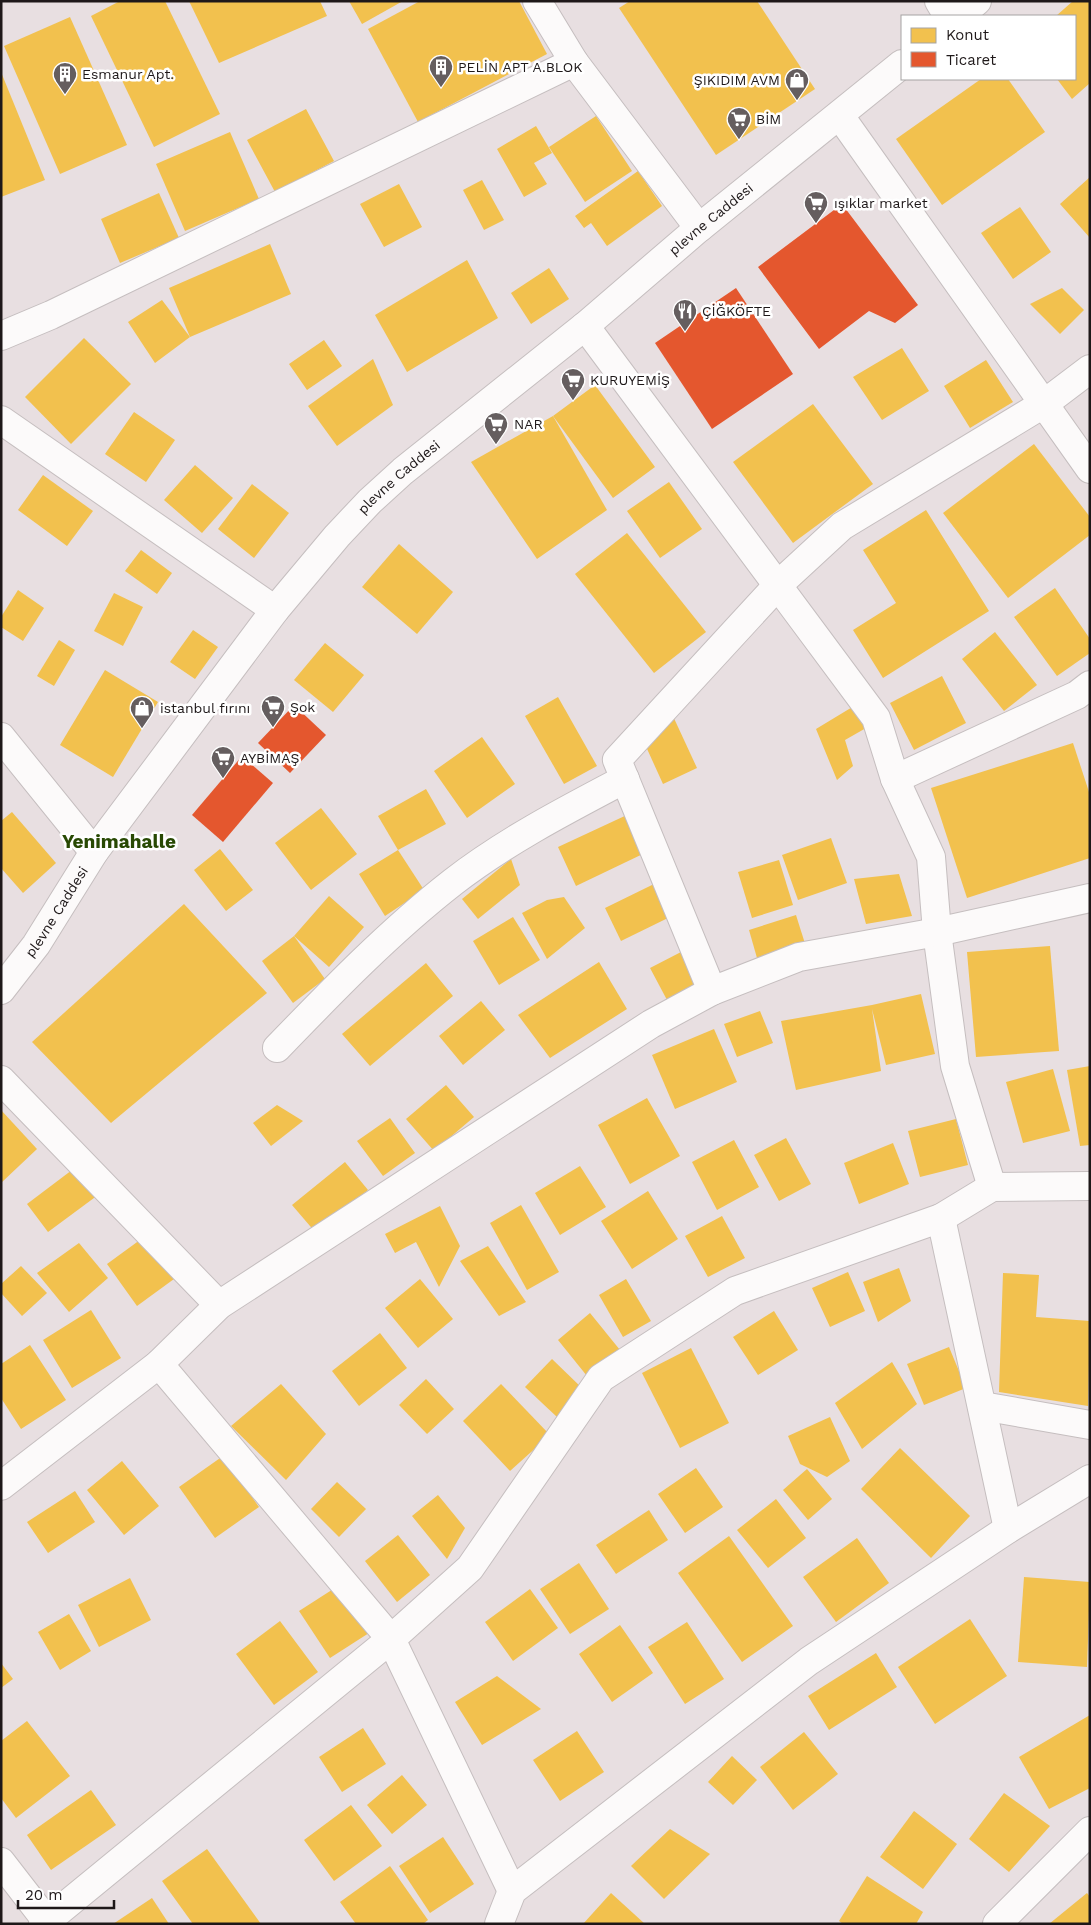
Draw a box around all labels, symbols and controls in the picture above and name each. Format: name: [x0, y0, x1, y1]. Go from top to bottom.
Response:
legend: [901, 15, 1076, 80]
text: Konut: [946, 26, 990, 44]
text: Ticaret: [946, 51, 997, 69]
building icon: PELİN APT A.BLOK: [428, 54, 454, 88]
place label: PELİN APT A.BLOK: [458, 59, 583, 75]
building icon: Esmanur Apt.: [52, 61, 78, 95]
place label: Esmanur Apt.: [82, 66, 174, 82]
shop icon: ŞIKIDIM AVM: [784, 67, 810, 101]
place label: ŞIKIDIM AVM: [694, 72, 780, 88]
supermarket icon: BİM: [726, 106, 752, 140]
place label: BİM: [756, 111, 781, 127]
street label: plevne Caddesi: [666, 180, 756, 258]
supermarket icon: ışıklar market: [803, 190, 829, 224]
place label: ışıklar market: [834, 195, 928, 211]
restaurant icon: ÇİĞKÖFTE: [672, 298, 698, 332]
place label: ÇİĞKÖFTE: [702, 303, 771, 319]
supermarket icon: KURUYEMİŞ: [560, 367, 586, 401]
place label: KURUYEMİŞ: [590, 372, 670, 388]
supermarket icon: NAR: [483, 411, 509, 445]
place label: NAR: [514, 416, 543, 432]
street label: plevne Caddesi: [354, 437, 443, 517]
supermarket icon: Şok: [260, 694, 286, 728]
shop icon: istanbul fırını: [129, 695, 155, 729]
place label: Şok: [290, 699, 315, 715]
place label: istanbul fırını: [160, 700, 250, 716]
supermarket icon: AYBİMAŞ: [210, 745, 236, 779]
place label: AYBİMAŞ: [240, 750, 299, 766]
district label: Yenimahalle: [62, 830, 176, 853]
street label: plevne Caddesi: [22, 864, 91, 960]
scale bar: [18, 1878, 114, 1910]
text: 20 m: [25, 1886, 63, 1904]

